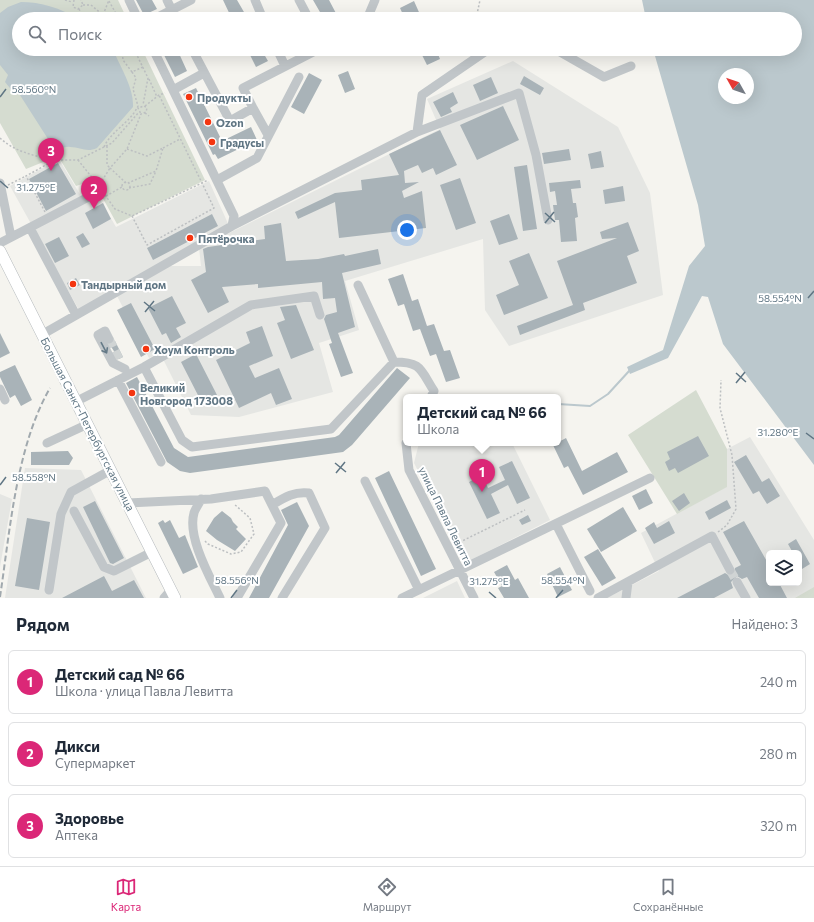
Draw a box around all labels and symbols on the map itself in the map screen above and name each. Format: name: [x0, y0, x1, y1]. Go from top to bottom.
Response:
north arrow: [718, 68, 754, 104]
text: 58.560°N: [12, 83, 56, 95]
place label: Продукты: [197, 91, 251, 104]
marker: Продукты: [184, 92, 194, 102]
place label: Ozon: [216, 116, 244, 129]
marker: Ozon: [203, 117, 213, 127]
place label: Градусы: [220, 136, 264, 149]
marker: Градусы: [207, 137, 217, 147]
pin: 3: [38, 138, 64, 171]
pin: 2: [81, 176, 107, 209]
text: 31.275°E: [16, 181, 56, 193]
your location: [397, 220, 417, 240]
place label: Пятёрочка: [198, 232, 255, 245]
marker: Пятёрочка: [185, 233, 195, 243]
place label: Тандырный дом: [81, 278, 166, 291]
marker: Тандырный дом: [68, 279, 78, 289]
text: 58.554°N: [758, 292, 802, 304]
street label: Большая Санкт-Петербургская улица: [38, 335, 138, 513]
one-way arrow: [101, 341, 109, 353]
place label: Хоум Контроль: [154, 343, 235, 356]
marker: Хоум Контроль: [141, 344, 151, 354]
place label: Великий Новгород 173008: [140, 381, 233, 407]
marker: Великий Новгород 173008: [127, 388, 137, 398]
text: 31.280°E: [757, 426, 799, 438]
pin: 1: [469, 459, 495, 492]
street label: улица Павла Левитта: [416, 464, 476, 568]
text: 58.558°N: [12, 471, 56, 483]
text: 58.556°N: [215, 574, 259, 586]
text: 58.554°N: [541, 574, 585, 586]
text: 31.275°E: [469, 575, 509, 587]

